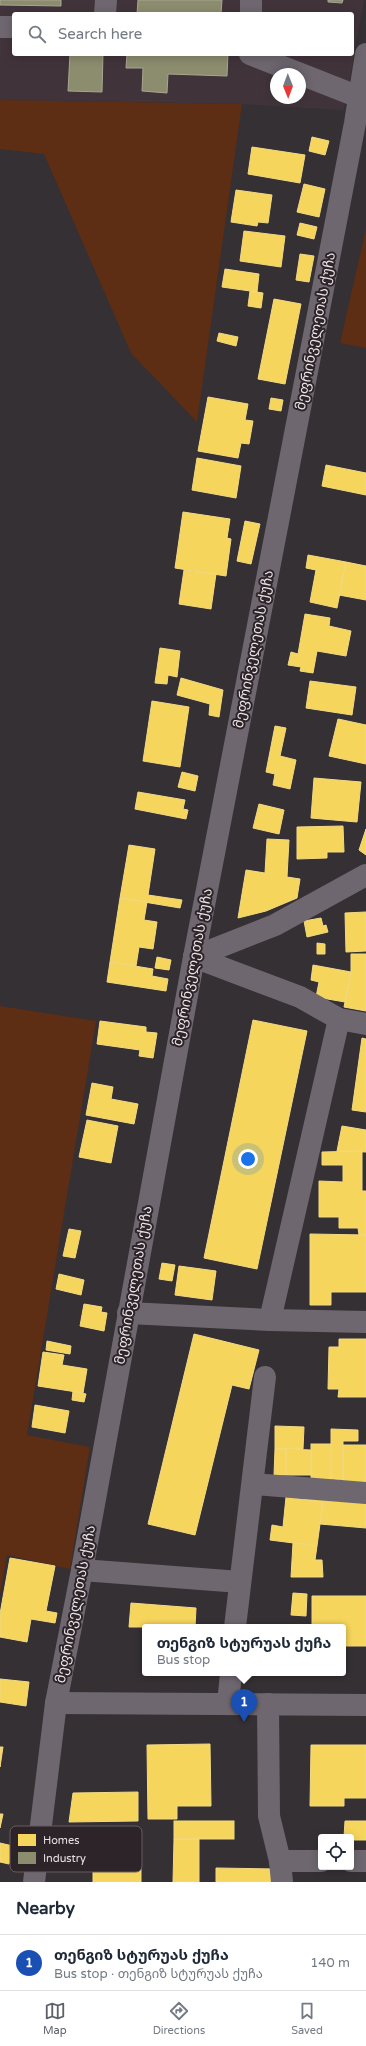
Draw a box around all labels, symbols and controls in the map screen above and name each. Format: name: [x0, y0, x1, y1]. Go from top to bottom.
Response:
search box: [12, 12, 354, 56]
icon: search: [26, 23, 48, 45]
text: Search here: [58, 25, 142, 43]
north arrow: [270, 68, 306, 104]
street label: მეფრინველეთას ქუჩა: [292, 251, 339, 412]
street label: მეფრინველეთას ქუჩა: [230, 569, 277, 730]
street label: მეფრინველეთას ქუჩა: [169, 887, 216, 1048]
your location: [238, 1149, 258, 1169]
street label: მეფრინველეთას ქუჩა: [111, 1205, 156, 1366]
street label: მეფრინველეთას ქუჩა: [52, 1524, 99, 1685]
popup: [142, 1624, 346, 1676]
text: თენგიზ სტურუას ქუჩა: [157, 1634, 331, 1652]
text: Bus stop: [157, 1652, 210, 1668]
pin: 1: [231, 1689, 257, 1722]
legend: [10, 1826, 142, 1872]
text: Homes: [43, 1834, 79, 1847]
map controls: [318, 1834, 354, 1870]
button: locate: [318, 1834, 354, 1870]
text: Industry: [43, 1852, 86, 1865]
text: Nearby: [16, 1898, 75, 1919]
text: თენგიზ სტურუას ქუჩა: [54, 1946, 229, 1964]
text: 1: [25, 1955, 33, 1971]
text: 140 m: [310, 1955, 350, 1971]
text: Bus stop · თენგიზ სტურუას ქუჩა: [54, 1966, 263, 1982]
tab: Map: [43, 2000, 67, 2037]
tab: Directions: [153, 2000, 205, 2037]
tab: Saved: [291, 2000, 323, 2037]

